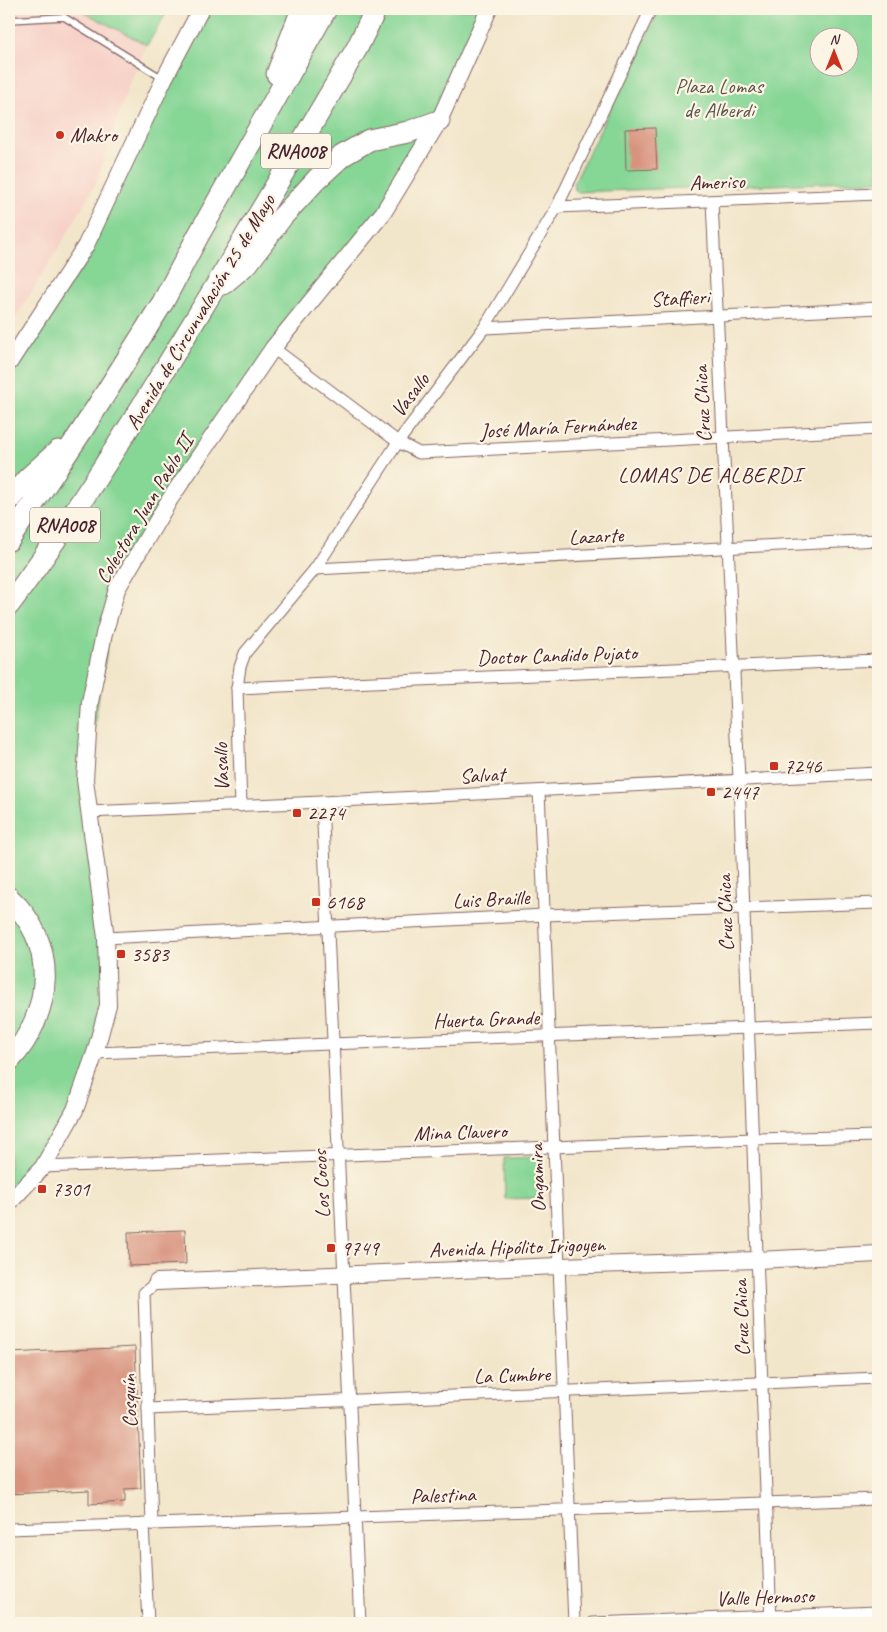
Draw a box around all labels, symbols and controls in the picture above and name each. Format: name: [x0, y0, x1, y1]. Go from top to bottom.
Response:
north arrow: [810, 28, 860, 78]
text: N: [830, 31, 841, 48]
park label: Plaza Lomas de Alberdi: [675, 73, 764, 123]
place label: Makro: [70, 122, 120, 148]
marker: Makro: [54, 129, 66, 141]
road number: RNA008: [261, 134, 331, 168]
street label: Ameriso: [689, 168, 747, 196]
street label: Avenida de Circunvalación 25 de Mayo: [119, 188, 281, 434]
street label: Staffieri: [650, 283, 713, 313]
street label: Cruz Chica: [687, 363, 717, 443]
street label: Vasallo: [385, 367, 436, 422]
street label: José María Fernández: [478, 410, 638, 444]
street label: Colectora Juan Pablo II: [89, 426, 201, 588]
district label: LOMAS DE ALBERDI: [618, 461, 806, 489]
road number: RNA008: [30, 508, 100, 542]
street label: Lazarte: [568, 522, 625, 550]
street label: Doctor Candido Pujato: [477, 639, 640, 671]
street label: Vasallo: [207, 741, 235, 792]
place label: 7246: [784, 753, 822, 779]
marker: 7246: [768, 760, 780, 772]
street label: Salvat: [459, 761, 508, 789]
place label: 2447: [721, 779, 760, 805]
marker: 2447: [705, 786, 717, 798]
place label: 2274: [307, 800, 347, 826]
marker: 2274: [291, 807, 303, 819]
street label: Cruz Chica: [711, 872, 739, 952]
street label: Luis Braille: [452, 884, 531, 914]
place label: 6168: [326, 889, 366, 915]
marker: 6168: [310, 896, 322, 908]
place label: 3583: [131, 941, 170, 967]
marker: 3583: [115, 948, 127, 960]
street label: Huerta Grande: [433, 1004, 541, 1034]
street label: Mina Clavero: [413, 1117, 510, 1147]
street label: Ongamira: [523, 1141, 551, 1213]
street label: Los Cocos: [306, 1147, 336, 1219]
place label: 7301: [52, 1176, 91, 1202]
marker: 7301: [36, 1183, 48, 1195]
street label: Avenida Hipólito Irigoyen: [429, 1231, 607, 1263]
place label: 9749: [341, 1235, 380, 1261]
marker: 9749: [325, 1242, 337, 1254]
street label: Cruz Chica: [727, 1277, 755, 1357]
street label: La Cumbre: [473, 1361, 552, 1389]
street label: Cosquín: [115, 1373, 143, 1428]
street label: Palestina: [410, 1481, 478, 1509]
street label: Valle Hermoso: [716, 1582, 817, 1612]

